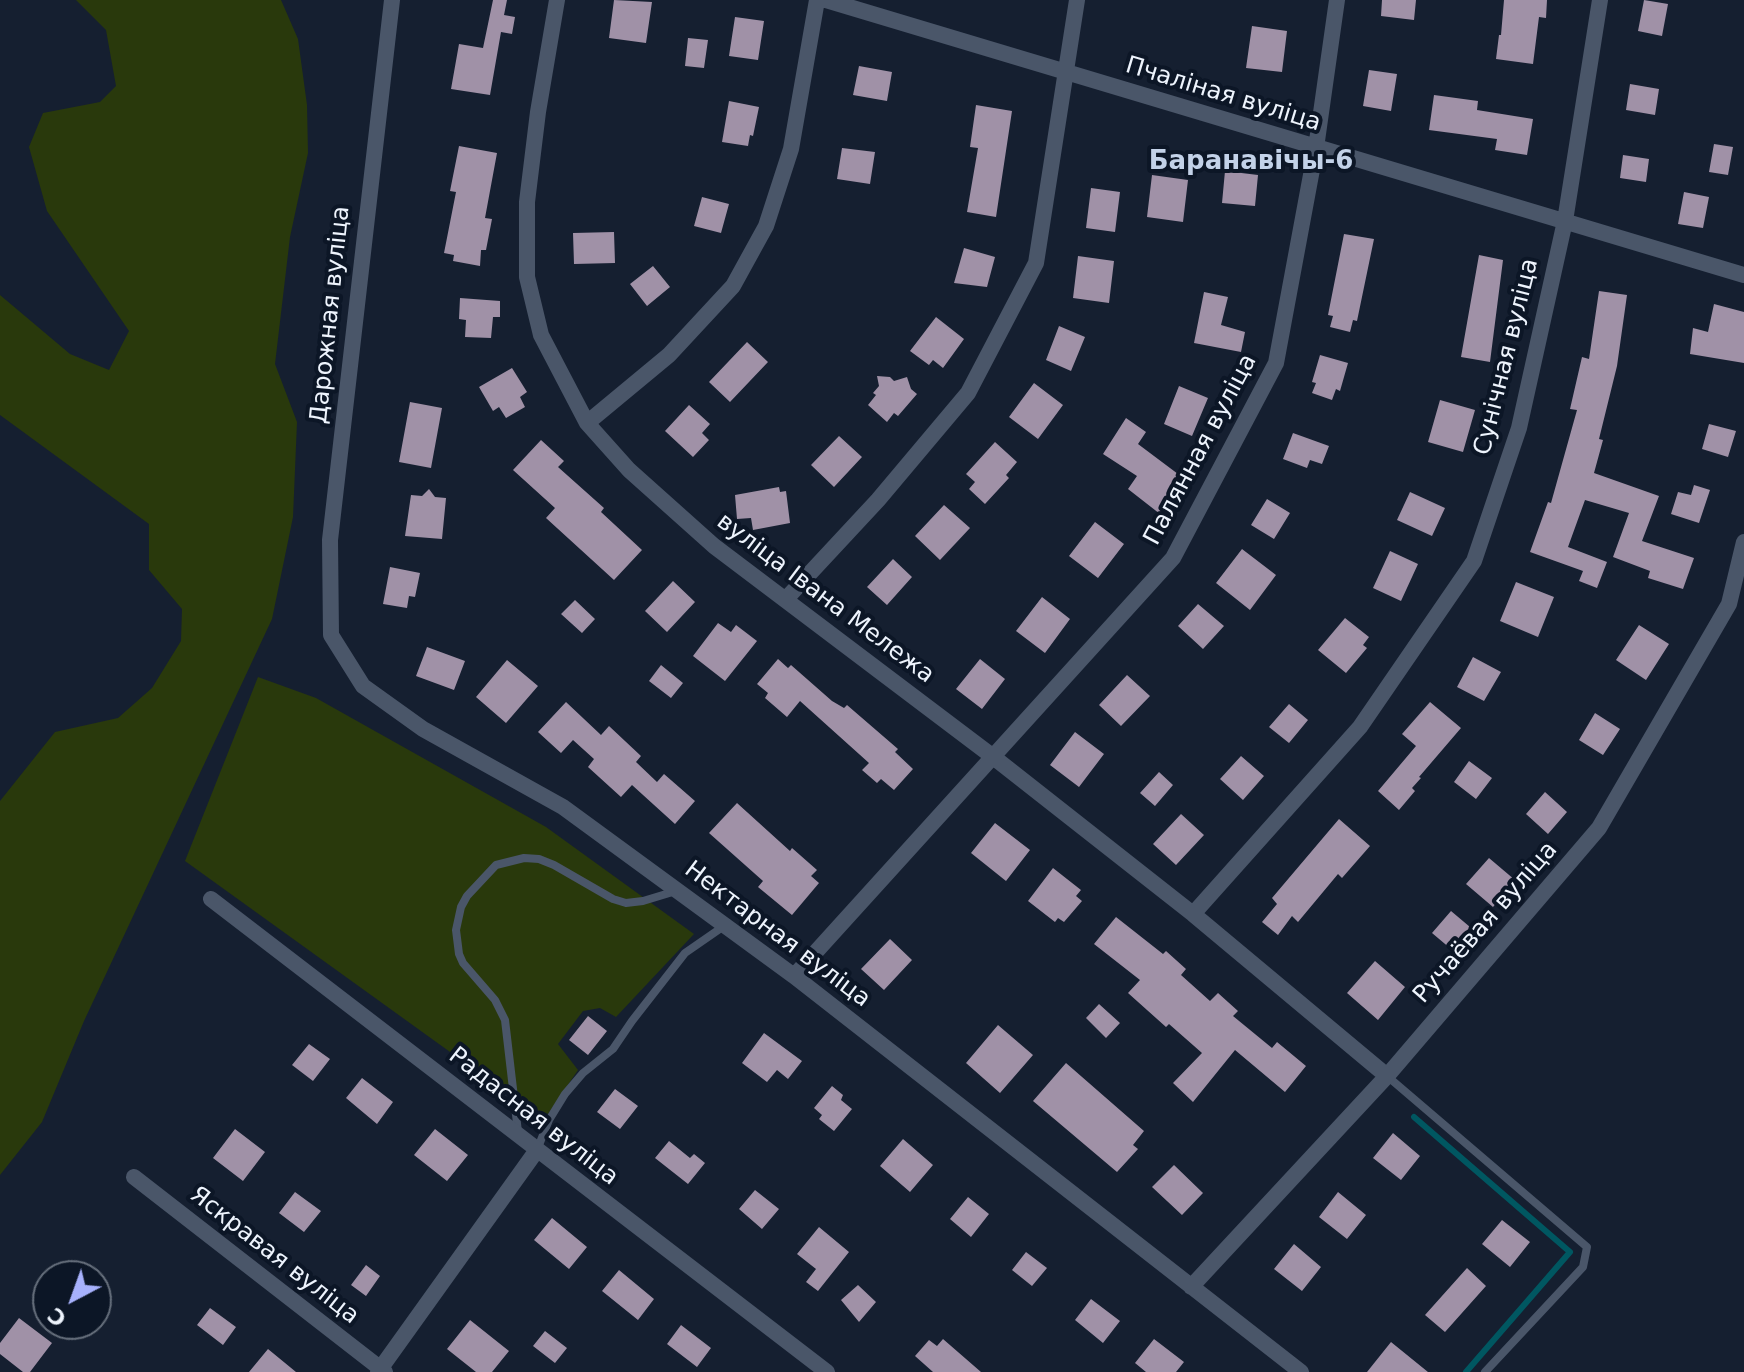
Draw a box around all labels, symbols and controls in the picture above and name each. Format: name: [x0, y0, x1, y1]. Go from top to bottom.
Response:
street label: Пчаліная вуліца: [1122, 52, 1324, 138]
district label: Баранавічы-6: [1149, 146, 1353, 178]
street label: Дарожная вуліца: [305, 205, 357, 425]
street label: Сунічная вуліца: [1469, 256, 1545, 458]
street label: Палянная вуліца: [1139, 350, 1263, 550]
street label: вуліца Івана Мележа: [711, 508, 939, 690]
street label: Ручаёвая вуліца: [1408, 836, 1564, 1010]
street label: Нектарная вуліца: [678, 856, 876, 1014]
street label: Радасная вуліца: [442, 1042, 624, 1192]
street label: Яскравая вуліца: [184, 1181, 364, 1331]
north arrow: [32, 1260, 112, 1340]
text: С: [43, 1302, 72, 1332]

